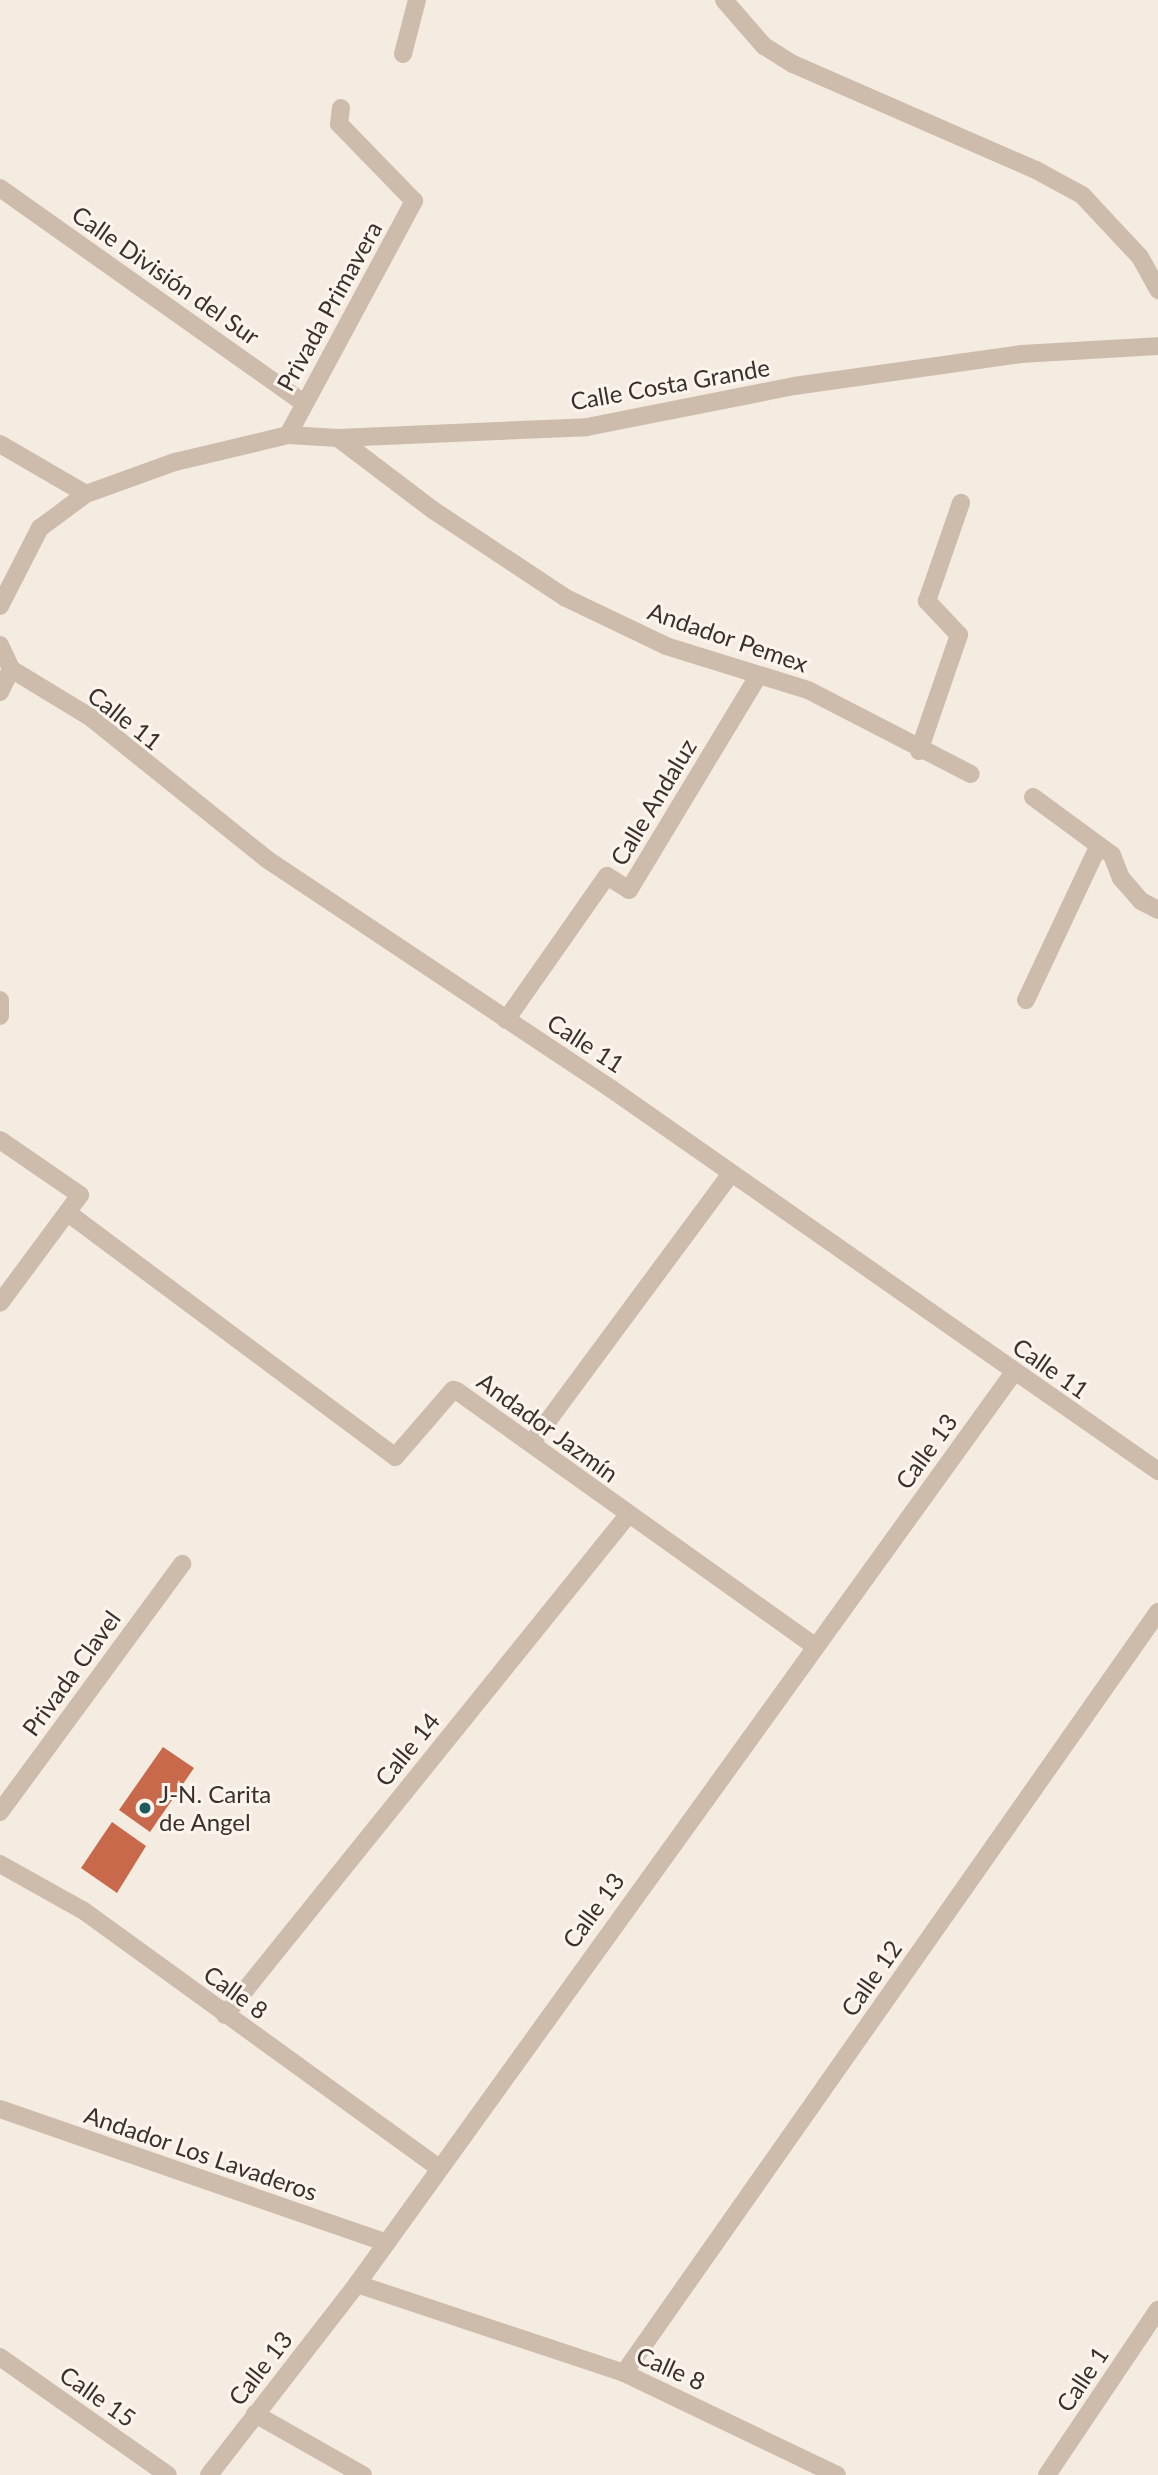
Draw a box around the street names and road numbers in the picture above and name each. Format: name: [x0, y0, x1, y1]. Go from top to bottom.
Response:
street label: Calle División del Sur: [67, 199, 265, 351]
street label: Privada Primavera: [270, 216, 388, 396]
street label: Calle Costa Grande: [568, 352, 772, 416]
street label: Andador Pemex: [644, 596, 812, 678]
street label: Calle 11: [82, 680, 168, 756]
street label: Calle Andaluz: [604, 733, 702, 871]
street label: Calle 11: [542, 1008, 630, 1078]
street label: Calle 11: [1008, 1332, 1094, 1404]
street label: Andador Jazmín: [471, 1366, 625, 1488]
street label: Calle 13: [889, 1408, 963, 1494]
street label: Privada Clavel: [16, 1605, 126, 1741]
street label: Calle 14: [369, 1707, 445, 1791]
street label: Calle 13: [556, 1867, 630, 1953]
street label: Calle 12: [835, 1935, 907, 2021]
street label: Calle 8: [198, 1959, 274, 2025]
street label: Andador Los Lavaderos: [81, 2100, 321, 2206]
street label: Calle 13: [222, 2325, 298, 2411]
street label: Calle 8: [632, 2340, 710, 2396]
street label: Calle 1: [1050, 2341, 1114, 2417]
street label: Calle 15: [55, 2360, 141, 2432]

